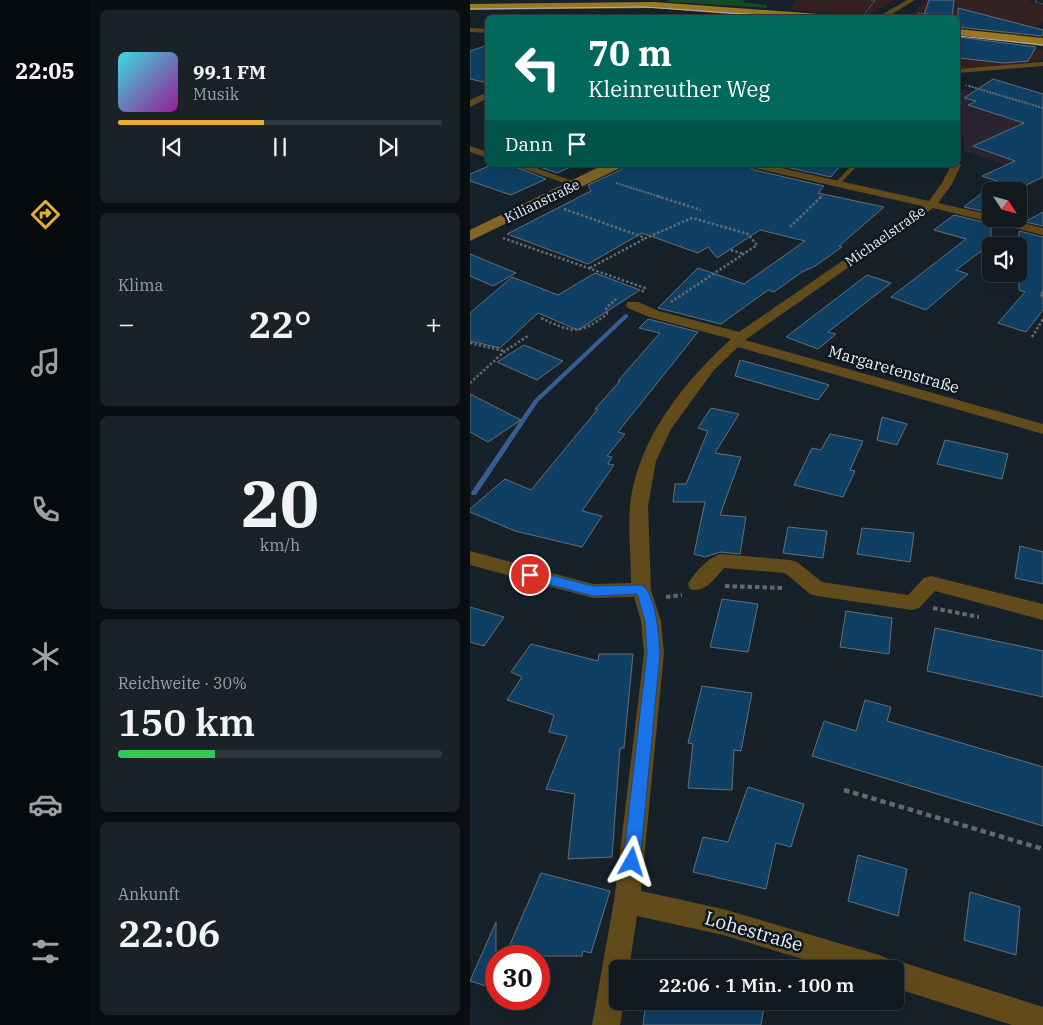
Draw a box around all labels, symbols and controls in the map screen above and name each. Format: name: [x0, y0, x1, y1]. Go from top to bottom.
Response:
text: 70 m: [588, 30, 672, 76]
icon: left: [505, 35, 570, 100]
text: 22:05: [15, 56, 75, 85]
text: 99.1 FM: [193, 60, 266, 84]
text: Kleinreuther Weg: [588, 74, 770, 103]
text: Musik: [193, 84, 239, 104]
icon: arrive: [563, 130, 591, 158]
text: Dann: [505, 132, 553, 156]
icon: previous: [158, 133, 186, 161]
icon: pause: [266, 133, 294, 161]
icon: next: [374, 133, 402, 161]
street label: Kilianstraße: [501, 175, 583, 227]
north arrow: [982, 182, 1028, 228]
map controls: [982, 182, 1027, 282]
icon: directions: [28, 197, 63, 232]
street label: Michaelstraße: [841, 202, 929, 270]
button: sound: [982, 237, 1027, 282]
text: Klima: [118, 275, 163, 295]
text: 22°: [248, 299, 312, 348]
text: −: [118, 305, 135, 342]
text: +: [425, 305, 442, 342]
street label: Margaretenstraße: [826, 341, 962, 397]
icon: music: [28, 345, 63, 380]
text: 20: [241, 460, 319, 545]
icon: phone: [28, 492, 63, 527]
text: km/h: [260, 535, 300, 555]
pin: [509, 554, 551, 596]
icon: arrive: [516, 561, 544, 589]
icon: climate: [28, 639, 63, 674]
text: Reichweite · 30%: [118, 673, 247, 693]
text: 150 km: [118, 697, 255, 746]
icon: car: [28, 787, 63, 822]
position arrow: [605, 835, 657, 887]
text: Ankunft: [118, 884, 180, 904]
street label: Lohestraße: [702, 906, 806, 956]
text: 22:06: [118, 908, 221, 957]
icon: filters: [28, 934, 63, 969]
speed limit sign: 30: [485, 945, 550, 1010]
text: 22:06 · 1 Min. · 100 m: [659, 973, 854, 997]

